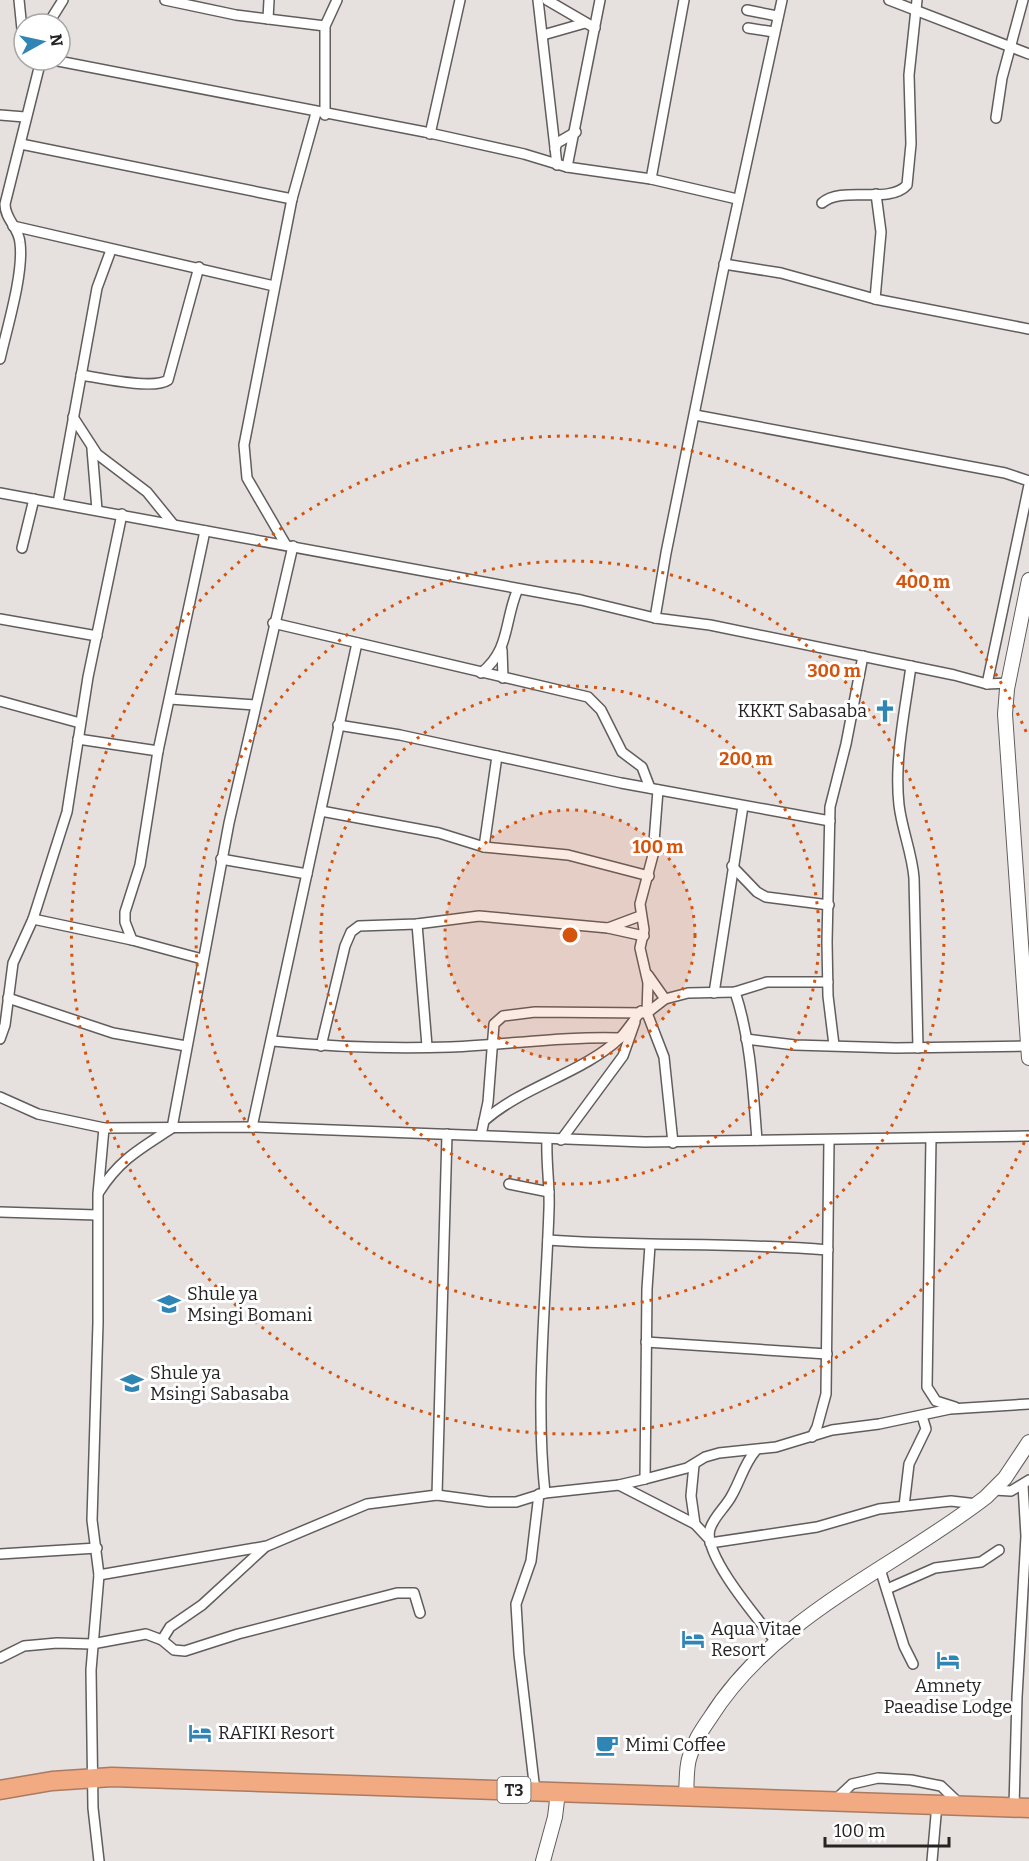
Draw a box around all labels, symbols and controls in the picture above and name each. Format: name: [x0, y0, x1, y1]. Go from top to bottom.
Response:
north arrow: [12, 12, 72, 72]
text: N: [46, 33, 67, 47]
text: 400 m: [896, 571, 950, 593]
text: 300 m: [807, 660, 861, 682]
church icon: KKKT Sabasaba: [872, 698, 898, 724]
place label: KKKT Sabasaba: [737, 700, 867, 722]
text: 200 m: [719, 748, 773, 770]
text: 100 m: [632, 836, 684, 858]
centre of rings: [560, 925, 580, 945]
place label: Shule ya Msingi Bomani: [187, 1283, 312, 1326]
school or university icon: Shule ya Msingi Bomani: [156, 1291, 182, 1317]
place label: Shule ya Msingi Sabasaba: [150, 1362, 289, 1405]
school or university icon: Shule ya Msingi Sabasaba: [119, 1370, 145, 1396]
place label: Aqua Vitae Resort: [711, 1618, 801, 1661]
hotel icon: Aqua Vitae Resort: [680, 1626, 706, 1652]
hotel icon: Amnety Paeadise Lodge: [935, 1647, 961, 1673]
place label: Amnety Paeadise Lodge: [884, 1675, 1012, 1718]
hotel icon: RAFIKI Resort: [187, 1720, 213, 1746]
place label: RAFIKI Resort: [218, 1722, 335, 1744]
cafe icon: Mimi Coffee: [594, 1732, 620, 1758]
place label: Mimi Coffee: [625, 1734, 726, 1756]
road number: T3: [498, 1777, 530, 1803]
scale bar: [825, 1810, 950, 1848]
text: 100 m: [834, 1820, 885, 1842]

